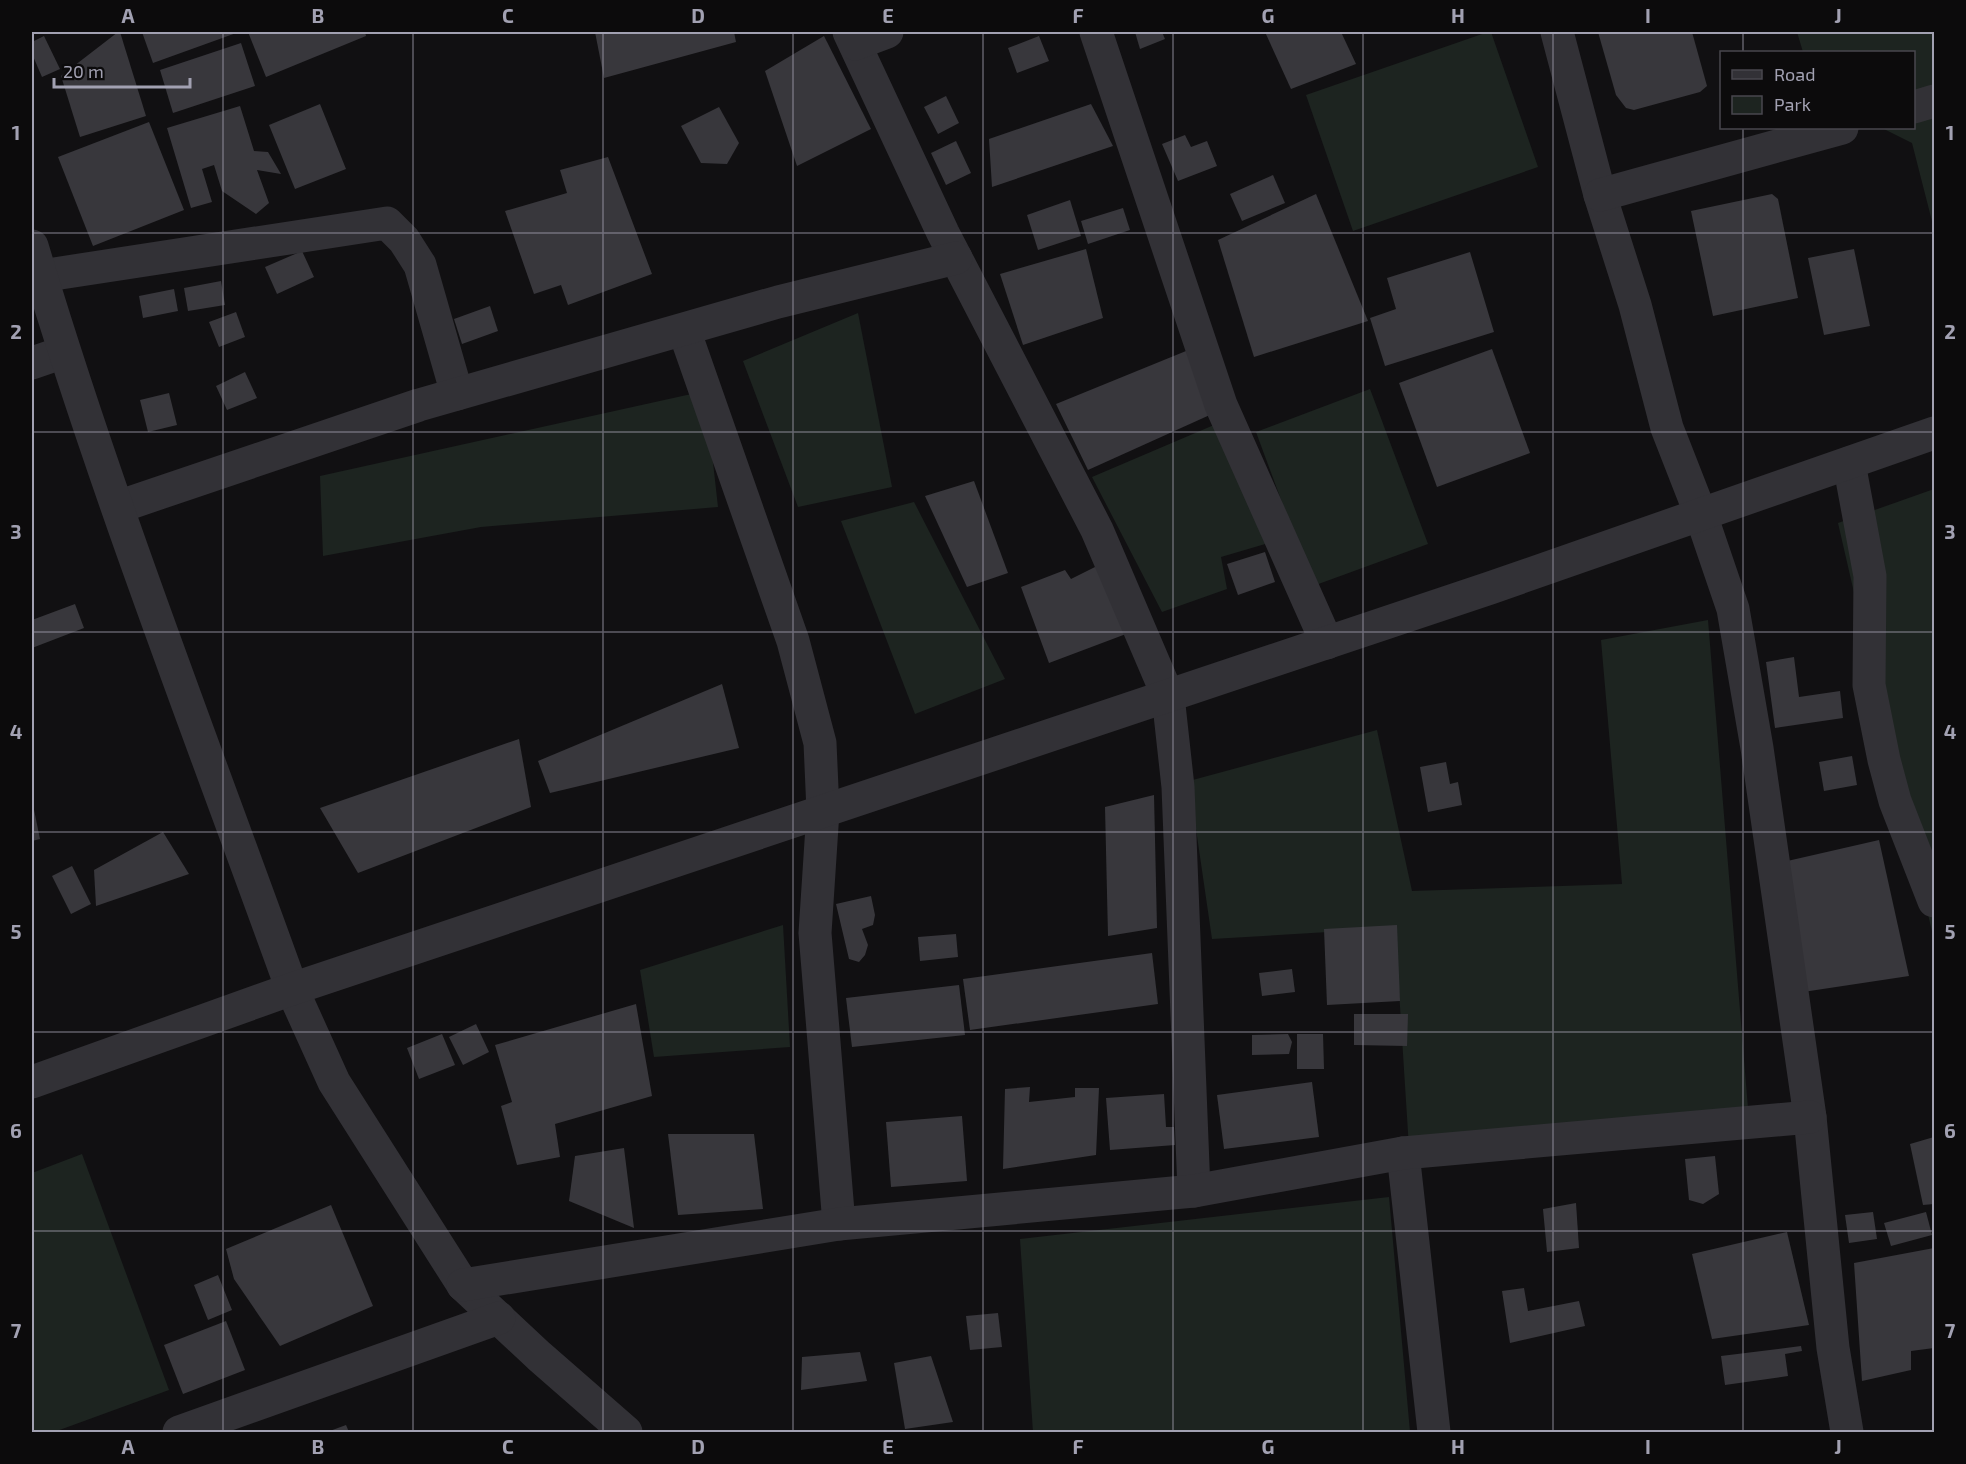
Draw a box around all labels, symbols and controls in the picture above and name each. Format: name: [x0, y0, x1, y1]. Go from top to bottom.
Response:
text: A: [121, 3, 135, 27]
text: B: [312, 3, 324, 27]
text: C: [502, 3, 514, 27]
text: D: [691, 3, 705, 27]
text: E: [882, 3, 894, 27]
text: F: [1072, 3, 1084, 27]
text: G: [1262, 3, 1274, 27]
text: H: [1451, 3, 1465, 27]
text: I: [1645, 3, 1651, 27]
text: J: [1834, 3, 1842, 27]
scale bar: [54, 51, 190, 89]
legend: [1720, 51, 1915, 129]
text: 20 m: [63, 60, 104, 82]
text: Road: [1774, 63, 1815, 85]
text: Park: [1774, 93, 1811, 115]
text: 1: [12, 120, 20, 144]
text: 1: [1946, 120, 1954, 144]
text: 2: [10, 319, 22, 343]
text: 2: [1944, 319, 1956, 343]
text: 3: [10, 519, 22, 543]
text: 3: [1944, 519, 1956, 543]
text: 4: [10, 719, 23, 743]
text: 4: [1944, 719, 1957, 743]
text: 5: [10, 919, 22, 943]
text: 5: [1944, 919, 1956, 943]
text: 6: [10, 1118, 22, 1142]
text: 6: [1944, 1118, 1956, 1142]
text: 7: [11, 1318, 22, 1342]
text: 7: [1945, 1318, 1956, 1342]
text: A: [121, 1434, 135, 1458]
text: B: [312, 1434, 324, 1458]
text: C: [502, 1434, 514, 1458]
text: D: [691, 1434, 705, 1458]
text: E: [882, 1434, 894, 1458]
text: F: [1072, 1434, 1084, 1458]
text: G: [1262, 1434, 1274, 1458]
text: H: [1451, 1434, 1465, 1458]
text: I: [1645, 1434, 1651, 1458]
text: J: [1834, 1434, 1842, 1458]

